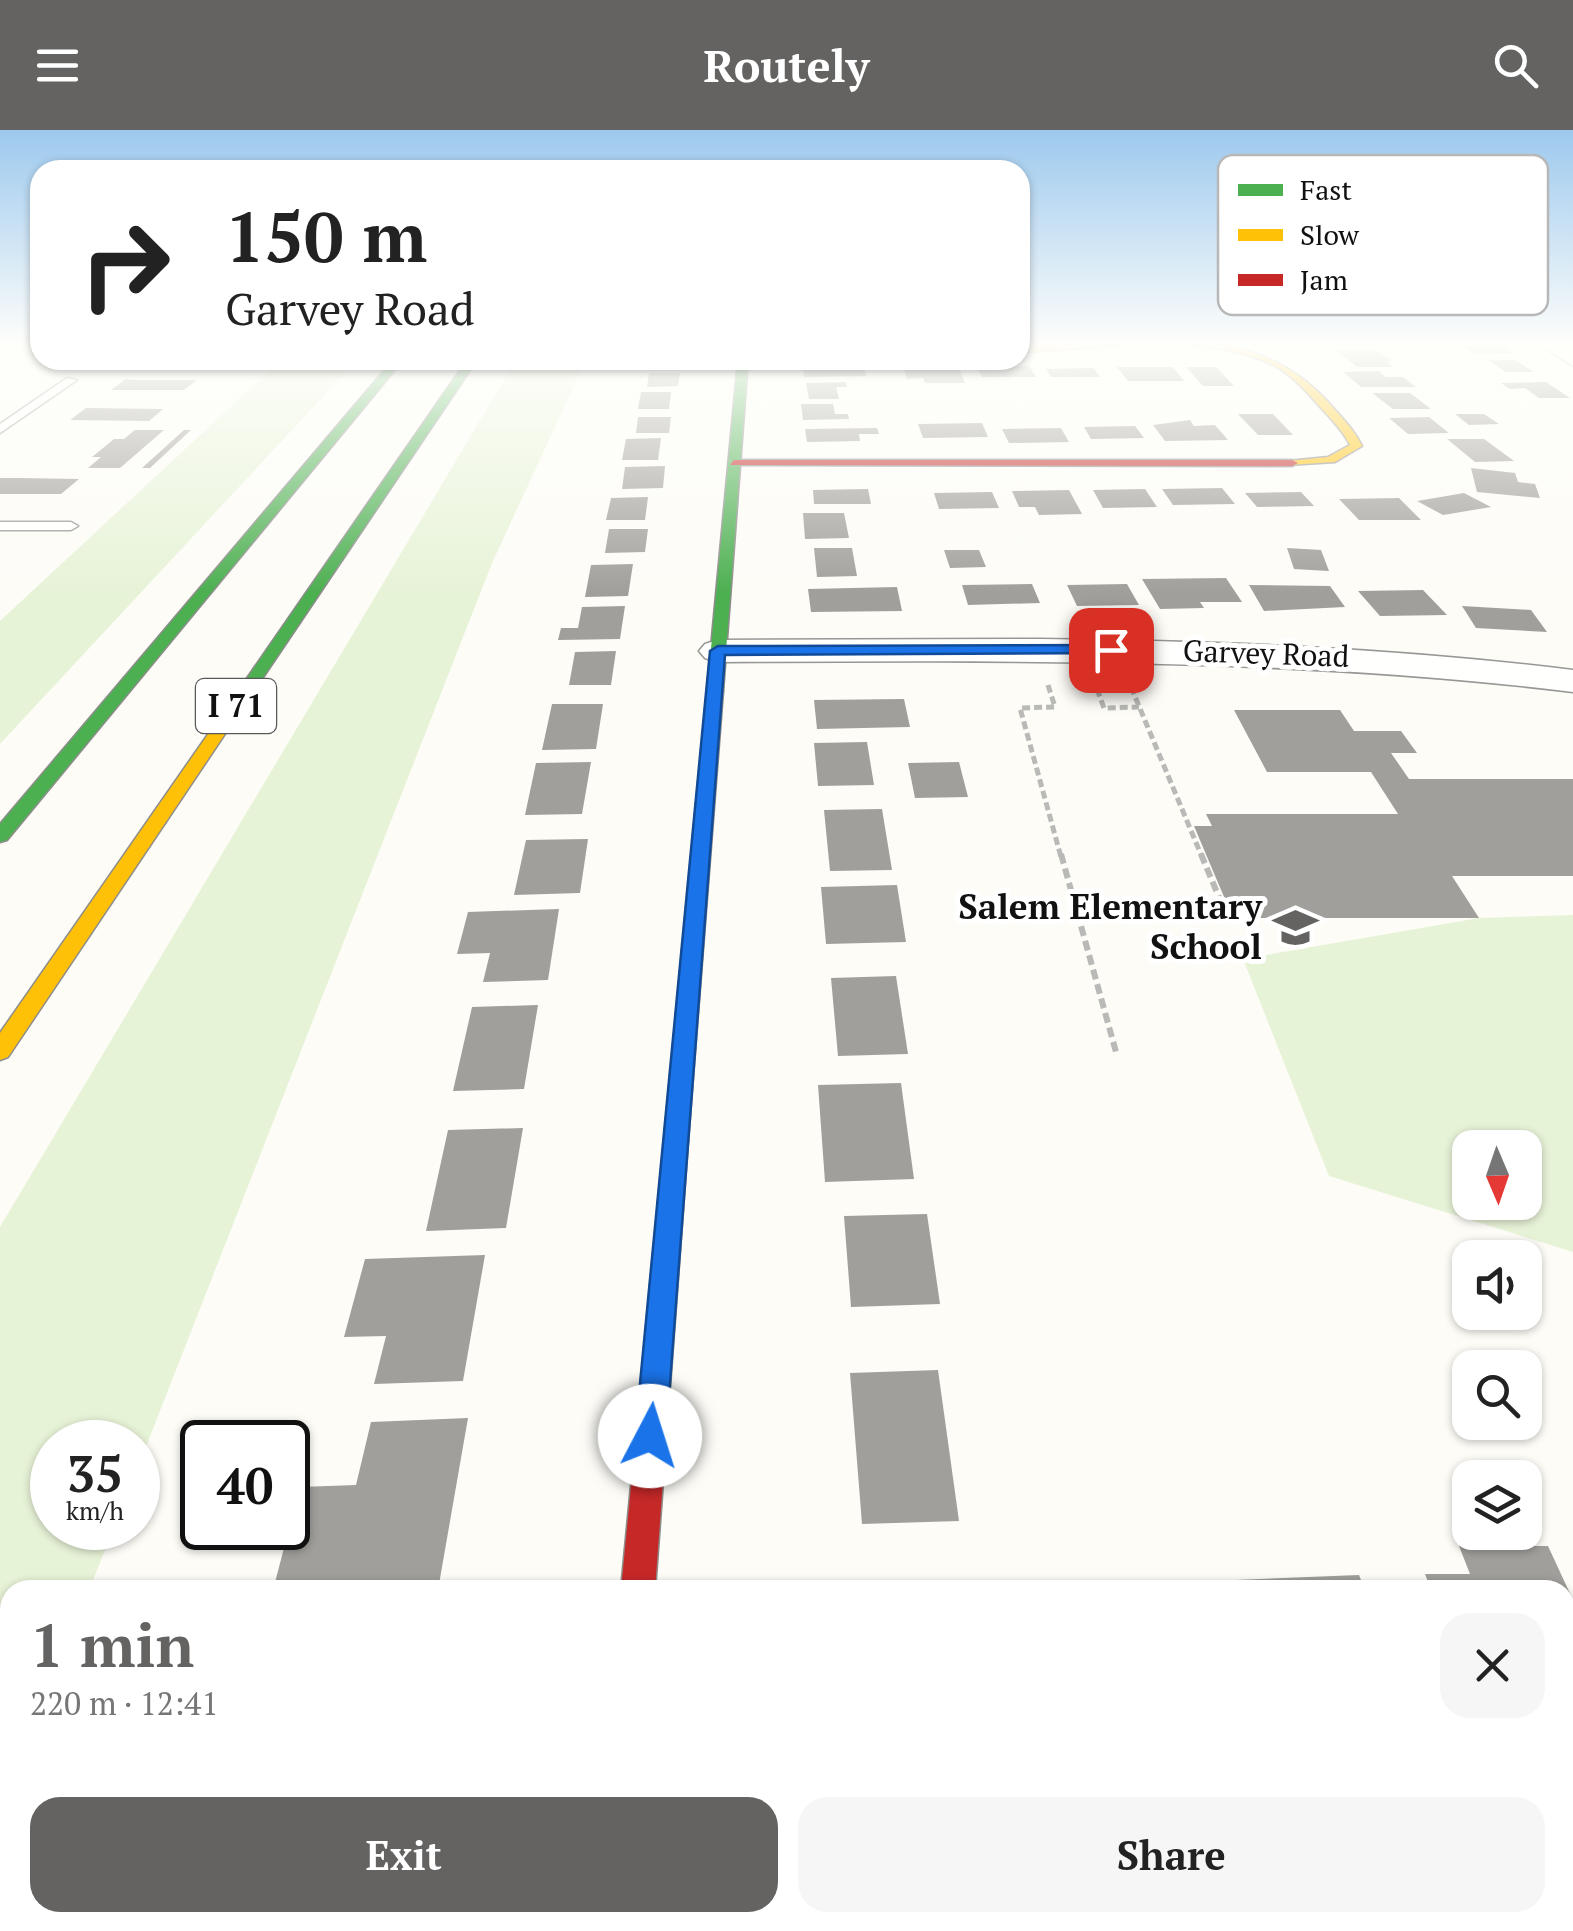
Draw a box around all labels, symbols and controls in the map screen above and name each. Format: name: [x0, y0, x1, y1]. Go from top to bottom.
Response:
text: Routely: [704, 35, 869, 95]
icon: menu: [30, 38, 85, 93]
icon: search: [1488, 38, 1543, 93]
legend: [1218, 155, 1548, 315]
text: Fast: [1300, 171, 1352, 208]
text: 150 m: [225, 189, 427, 282]
icon: right: [60, 200, 190, 330]
text: Slow: [1300, 216, 1360, 253]
text: Jam: [1300, 261, 1348, 298]
text: Garvey Road: [225, 278, 475, 338]
pin: [1069, 608, 1154, 693]
icon: arrive: [1084, 623, 1139, 678]
street label: Garvey Road: [1182, 630, 1350, 676]
road number: I 71: [196, 679, 276, 733]
place label: Salem Elementary School: [958, 883, 1263, 969]
school or university icon: Salem Elementary School: [1271, 903, 1319, 951]
north arrow: [1452, 1130, 1542, 1220]
map controls: [1452, 1130, 1542, 1550]
button: sound: [1452, 1240, 1542, 1330]
button: search: [1452, 1350, 1542, 1440]
position arrow: [598, 1384, 702, 1488]
speed limit sign: 40: [180, 1420, 310, 1550]
text: 35: [67, 1440, 123, 1506]
button: layers: [1452, 1460, 1542, 1550]
text: km/h: [66, 1494, 124, 1527]
text: 1 min: [30, 1605, 194, 1684]
button: close: [1440, 1613, 1545, 1718]
text: 220 m · 12:41: [30, 1682, 218, 1724]
button: Exit: [30, 1797, 778, 1912]
button: Share: [798, 1797, 1545, 1912]

